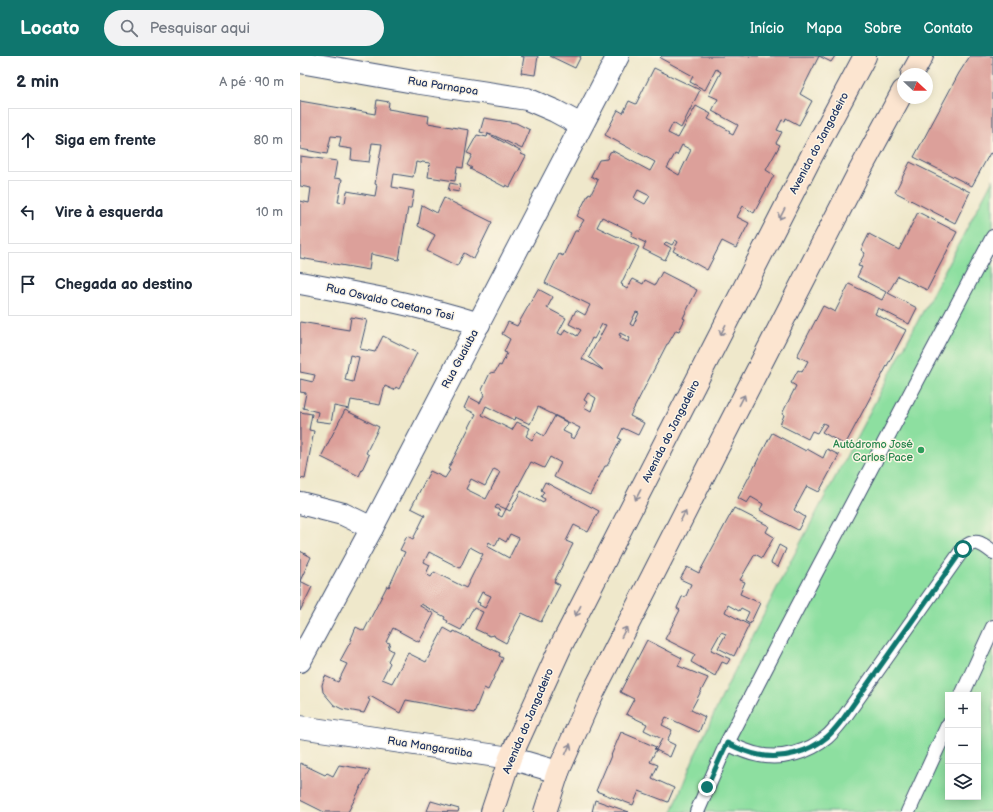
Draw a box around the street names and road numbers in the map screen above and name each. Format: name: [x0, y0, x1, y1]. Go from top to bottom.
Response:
street label: Rua Parnapoa: [407, 74, 479, 98]
street label: Avenida do Jangadeiro: [787, 90, 851, 196]
street label: Rua Osvaldo Caetano Tosi: [325, 281, 455, 323]
street label: Rua Guaiuba: [439, 327, 481, 391]
street label: Avenida do Jangadeiro: [639, 378, 703, 484]
street label: Avenida do Jangadeiro: [500, 666, 556, 776]
street label: Rua Mangaratiba: [387, 734, 473, 760]

